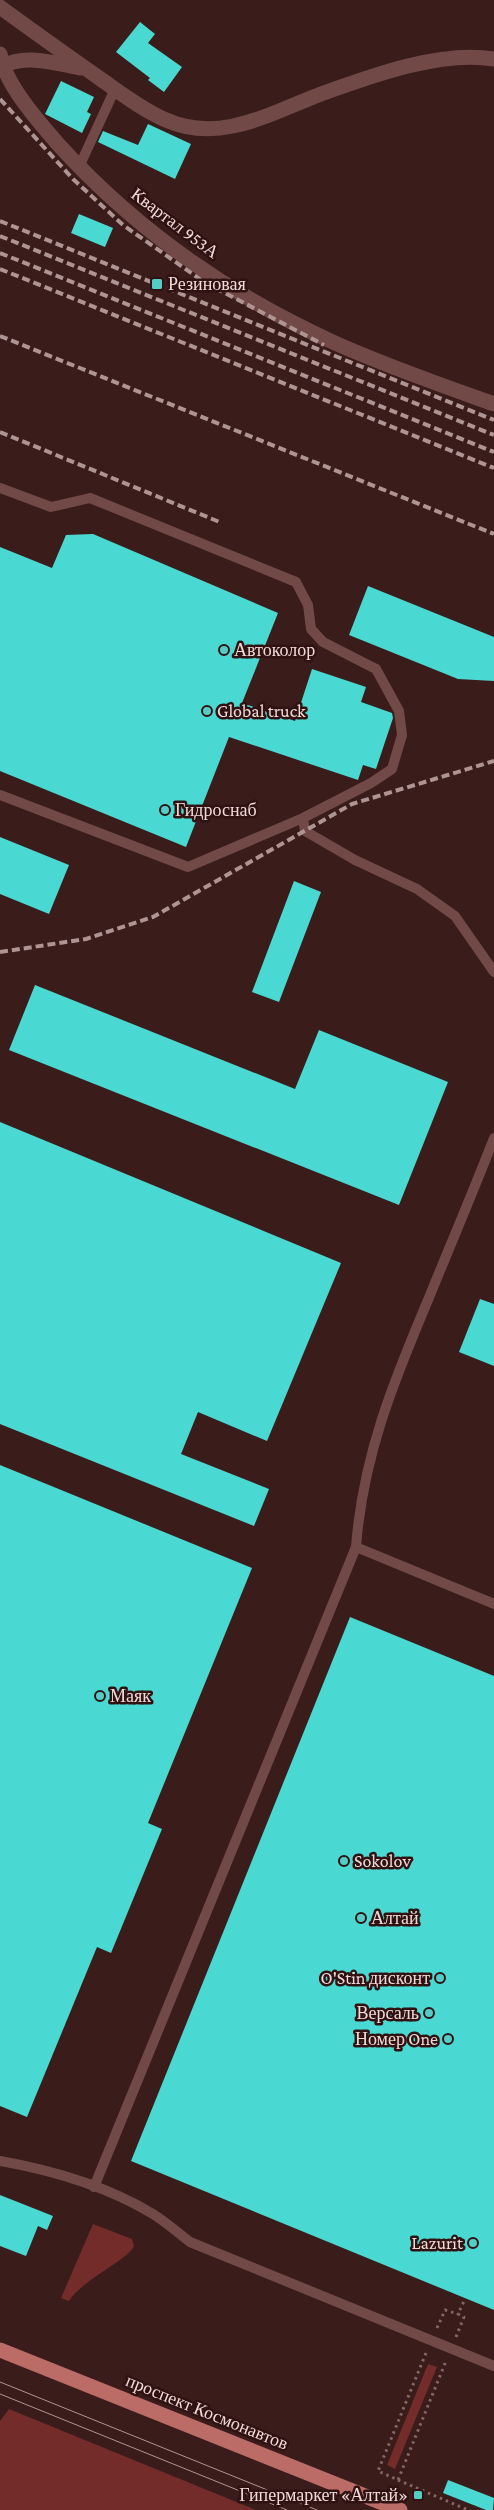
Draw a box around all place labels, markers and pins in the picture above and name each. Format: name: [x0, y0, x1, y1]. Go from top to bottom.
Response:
place label: Резиновая: [168, 274, 246, 294]
marker: Резиновая: [150, 277, 164, 291]
place label: Автоколор: [234, 640, 315, 660]
marker: Автоколор: [218, 644, 230, 656]
place label: Global truck: [217, 701, 306, 721]
marker: Global truck: [201, 705, 213, 717]
place label: Гидроснаб: [175, 800, 257, 820]
marker: Гидроснаб: [159, 804, 171, 816]
place label: Маяк: [110, 1686, 151, 1706]
marker: Маяк: [94, 1690, 106, 1702]
place label: Sokolov: [354, 1851, 411, 1871]
marker: Sokolov: [338, 1855, 350, 1867]
place label: Алтай: [371, 1908, 419, 1928]
marker: Алтай: [355, 1912, 367, 1924]
place label: O'Stin дисконт: [321, 1968, 430, 1988]
marker: O'Stin дисконт: [434, 1972, 446, 1984]
place label: Версаль: [356, 2003, 419, 2023]
marker: Версаль: [423, 2007, 435, 2019]
place label: Номер One: [355, 2029, 438, 2049]
marker: Номер One: [442, 2033, 454, 2045]
place label: Lazurit: [411, 2233, 464, 2253]
marker: Lazurit: [467, 2237, 479, 2249]
place label: Гипермаркет «Алтай»: [239, 2485, 408, 2505]
marker: Гипермаркет «Алтай»: [412, 2489, 424, 2501]

